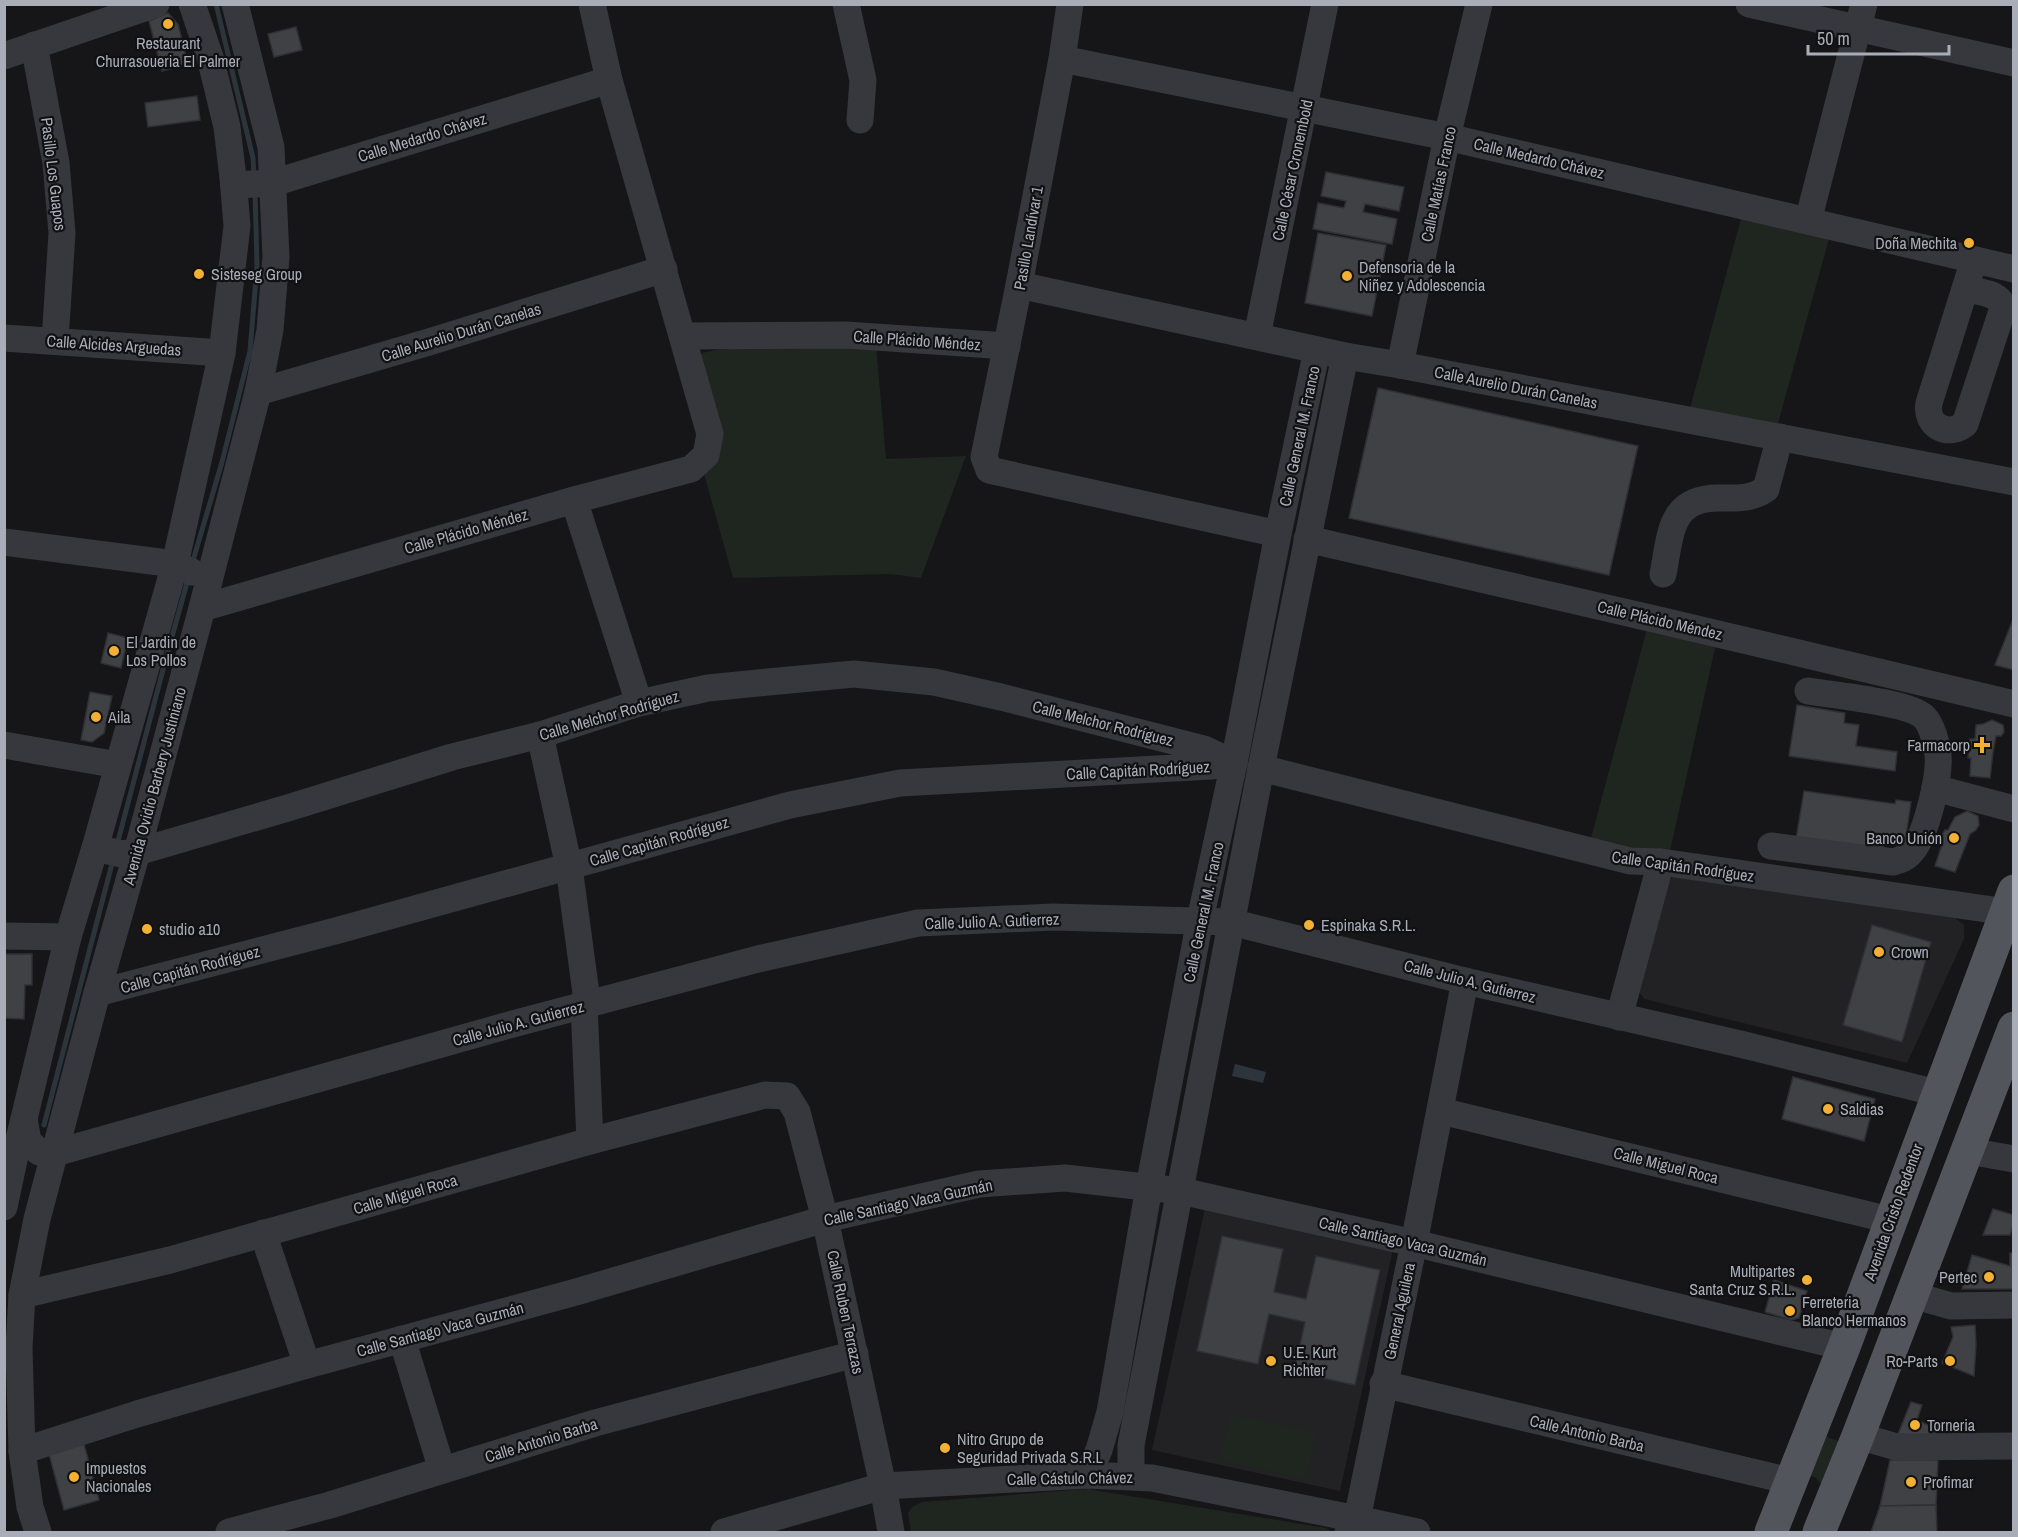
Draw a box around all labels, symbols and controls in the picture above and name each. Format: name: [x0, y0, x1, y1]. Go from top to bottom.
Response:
marker: Restaurant Churrasoueria El Palmer: [161, 17, 175, 31]
scale bar: [1808, 18, 1949, 56]
text: 50 m: [1817, 26, 1850, 51]
place label: Restaurant Churrasoueria El Palmer: [96, 32, 241, 72]
street label: Calle César Cronembold: [1266, 97, 1318, 243]
street label: Calle Medardo Chávez: [355, 107, 489, 167]
street label: Pasillo Los Guapos: [36, 116, 72, 232]
street label: Calle Matías Franco: [1415, 124, 1461, 244]
street label: Calle Medardo Chávez: [1472, 132, 1607, 184]
street label: Pasillo Landívar 1: [1008, 184, 1048, 292]
place label: Doña Mechita: [1875, 232, 1958, 254]
marker: Doña Mechita: [1962, 236, 1976, 250]
place label: Defensoria de la Niñez y Adolescencia: [1359, 256, 1486, 296]
place label: Sisteseg Group: [211, 263, 302, 285]
marker: Sisteseg Group: [192, 267, 206, 281]
marker: Defensoria de la Niñez y Adolescencia: [1340, 269, 1354, 283]
street label: Calle Aurelio Durán Canelas: [379, 297, 543, 367]
street label: Calle Plácido Méndez: [853, 325, 982, 355]
street label: Calle Alcides Arguedas: [46, 329, 182, 361]
street label: Calle Aurelio Durán Canelas: [1433, 360, 1599, 414]
street label: Calle General M. Franco: [1273, 364, 1325, 508]
street label: Calle Plácido Méndez: [402, 503, 531, 559]
street label: Calle Plácido Méndez: [1595, 595, 1725, 645]
place label: El Jardin de Los Pollos: [126, 631, 196, 671]
marker: El Jardin de Los Pollos: [107, 644, 121, 658]
street label: Calle Melchor Rodríguez: [537, 684, 682, 745]
street label: Avenida Ovidio Barbery Justiniano: [117, 685, 191, 888]
street label: Calle Melchor Rodríguez: [1030, 695, 1176, 751]
place label: Aila: [107, 706, 131, 728]
marker: Aila: [89, 710, 103, 724]
place label: Farmacorp: [1907, 734, 1970, 756]
marker: Farmacorp: [1975, 738, 1989, 752]
street label: Calle Capitán Rodríguez: [1066, 755, 1211, 785]
street label: Calle Capitán Rodríguez: [587, 811, 732, 871]
place label: Banco Unión: [1866, 827, 1942, 849]
marker: Banco Unión: [1947, 831, 1961, 845]
street label: Calle General M. Franco: [1177, 840, 1229, 984]
street label: Calle Capitán Rodríguez: [1610, 845, 1756, 887]
street label: Calle Julio A. Gutierrez: [924, 908, 1060, 934]
place label: Espinaka S.R.L.: [1321, 914, 1416, 936]
place label: studio a10: [159, 918, 220, 940]
marker: Espinaka S.R.L.: [1302, 918, 1316, 932]
marker: studio a10: [140, 922, 154, 936]
street label: Calle Capitán Rodríguez: [118, 940, 263, 998]
place label: Crown: [1891, 941, 1929, 963]
marker: Crown: [1872, 945, 1886, 959]
street label: Calle Julio A. Gutierrez: [1402, 954, 1539, 1008]
street label: Calle Julio A. Gutierrez: [450, 995, 586, 1051]
place label: Saldias: [1840, 1098, 1884, 1120]
marker: Saldias: [1821, 1102, 1835, 1116]
street label: Avenida Cristo Redentor: [1858, 1140, 1928, 1284]
street label: Calle Miguel Roca: [1611, 1141, 1721, 1189]
street label: Calle Miguel Roca: [350, 1168, 460, 1219]
street label: Calle Santiago Vaca Guzmán: [822, 1173, 994, 1231]
street label: Calle Santiago Vaca Guzmán: [1317, 1211, 1489, 1271]
street label: Calle Ruben Terrazas: [822, 1248, 870, 1376]
street label: General Aguilera: [1378, 1260, 1420, 1361]
place label: Multipartes Santa Cruz S.R.L.: [1689, 1260, 1795, 1300]
place label: Pertec: [1939, 1266, 1977, 1288]
marker: Pertec: [1982, 1270, 1996, 1284]
marker: Multipartes Santa Cruz S.R.L.: [1800, 1273, 1814, 1287]
place label: Ferreteria Blanco Hermanos: [1802, 1291, 1906, 1331]
street label: Calle Santiago Vaca Guzmán: [354, 1296, 526, 1362]
marker: Ferreteria Blanco Hermanos: [1783, 1304, 1797, 1318]
place label: U.E. Kurt Richter: [1283, 1341, 1337, 1381]
place label: Ro-Parts: [1886, 1350, 1938, 1372]
marker: U.E. Kurt Richter: [1264, 1354, 1278, 1368]
marker: Ro-Parts: [1943, 1354, 1957, 1368]
street label: Calle Antonio Barba: [1528, 1409, 1647, 1457]
street label: Calle Antonio Barba: [482, 1412, 601, 1468]
place label: Torneria: [1927, 1414, 1976, 1436]
marker: Torneria: [1908, 1418, 1922, 1432]
place label: Nitro Grupo de Seguridad Privada S.R.L: [957, 1428, 1104, 1468]
marker: Nitro Grupo de Seguridad Privada S.R.L: [938, 1441, 952, 1455]
place label: Impuestos Nacionales: [86, 1457, 152, 1497]
street label: Calle Cástulo Chávez: [1007, 1466, 1134, 1490]
marker: Impuestos Nacionales: [67, 1470, 81, 1484]
place label: Profimar: [1923, 1471, 1974, 1493]
marker: Profimar: [1904, 1475, 1918, 1489]

